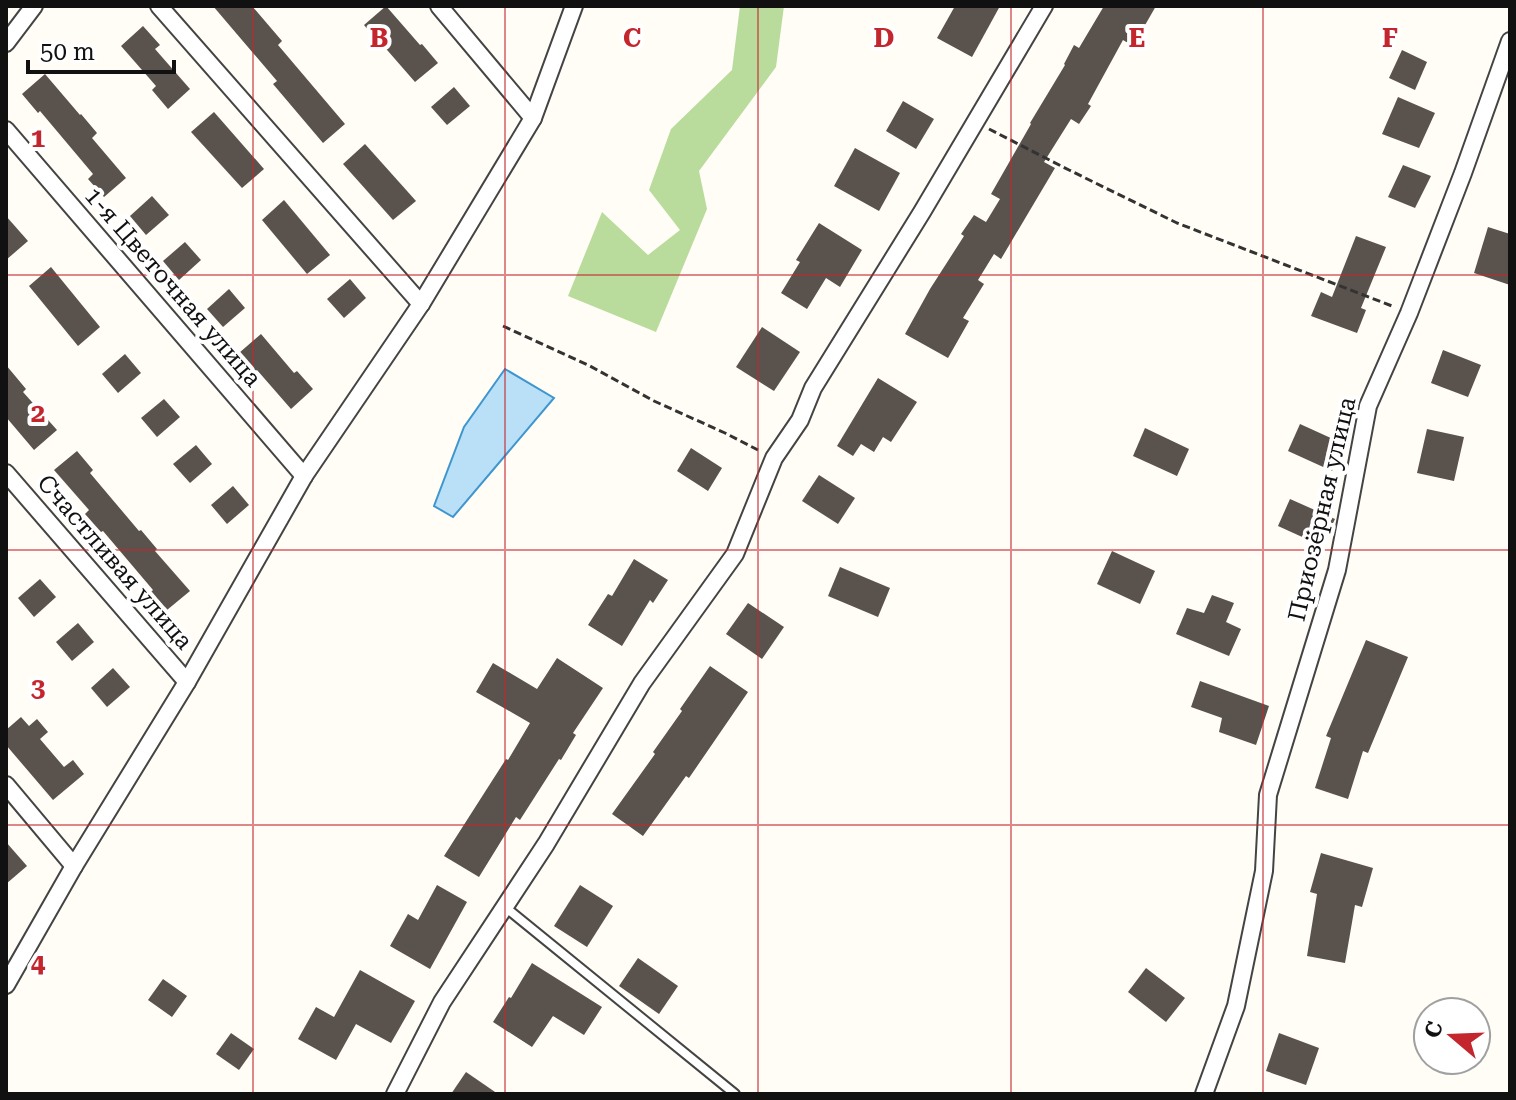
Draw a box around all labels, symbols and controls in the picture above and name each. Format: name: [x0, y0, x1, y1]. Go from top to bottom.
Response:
text: B: [370, 23, 388, 53]
text: C: [623, 23, 641, 53]
text: D: [874, 23, 894, 53]
text: E: [1129, 23, 1145, 53]
text: F: [1382, 23, 1398, 53]
scale bar: [28, 24, 174, 74]
text: 50 m: [40, 38, 95, 66]
text: 1: [31, 123, 45, 153]
street label: 1-я Цветочная улица: [79, 182, 267, 392]
street label: Приозёрная улица: [1283, 394, 1361, 624]
text: 2: [31, 398, 45, 428]
street label: Счастливая улица: [32, 469, 198, 655]
text: 3: [31, 673, 45, 703]
text: 4: [31, 948, 46, 978]
north arrow: [1412, 996, 1492, 1076]
text: С: [1419, 1018, 1448, 1041]

